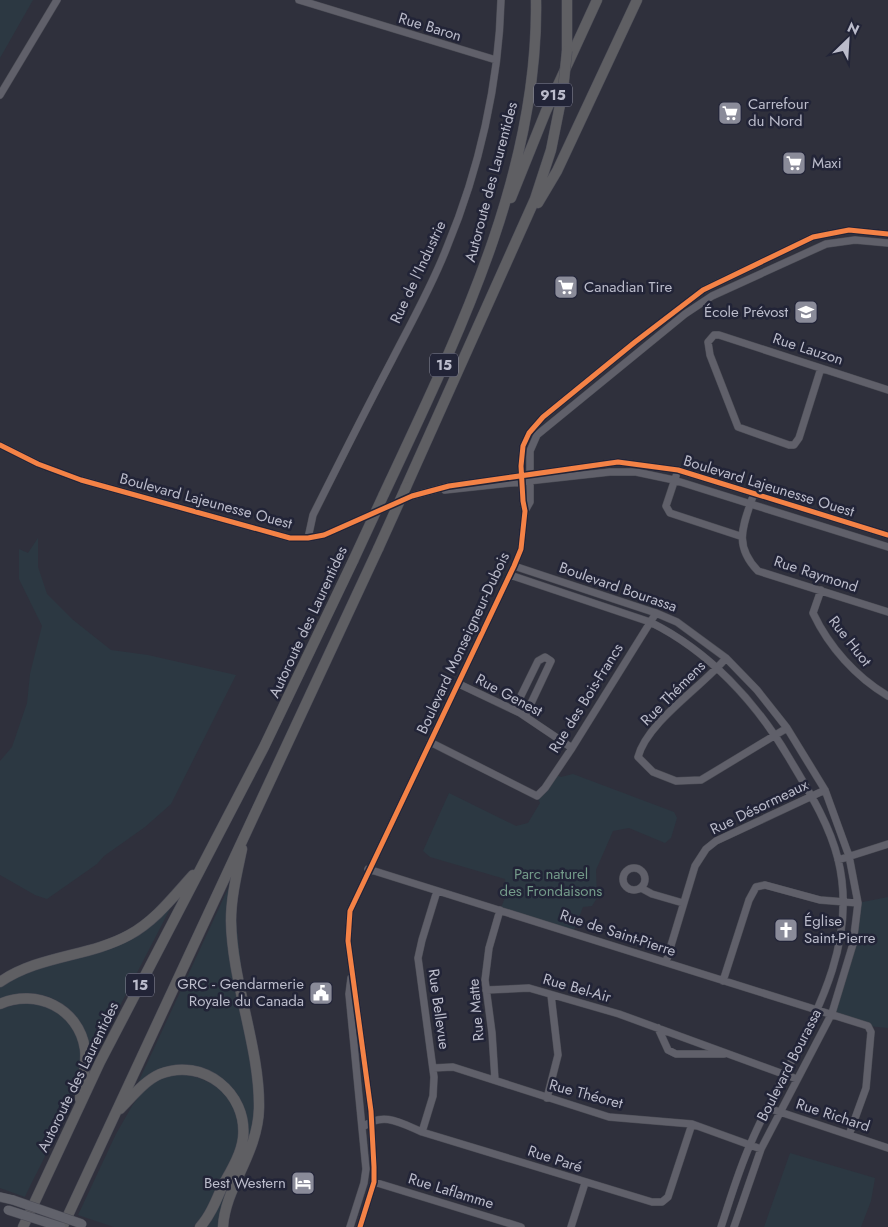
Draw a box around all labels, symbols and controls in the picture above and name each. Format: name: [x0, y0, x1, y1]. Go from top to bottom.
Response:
street label: Rue Baron: [396, 7, 464, 47]
north arrow: [823, 15, 873, 65]
text: N: [844, 17, 863, 40]
road number: 915: [534, 84, 572, 106]
place label: Carrefour du Nord: [748, 93, 810, 132]
street label: Autoroute des Laurentides: [459, 99, 523, 265]
supermarket icon: Carrefour du Nord: [717, 100, 743, 126]
supermarket icon: Maxi: [781, 150, 807, 176]
place label: Maxi: [812, 152, 842, 174]
street label: Rue de l'Industrie: [384, 217, 452, 327]
supermarket icon: Canadian Tire: [553, 274, 579, 300]
place label: Canadian Tire: [584, 276, 672, 298]
school or university icon: École Prévost: [793, 299, 819, 325]
place label: École Prévost: [704, 301, 788, 323]
street label: Rue Lauzon: [770, 327, 846, 371]
road number: 15: [430, 354, 458, 376]
street label: Boulevard Lajeunesse Ouest: [681, 449, 858, 523]
street label: Boulevard Lajeunesse Ouest: [117, 467, 295, 535]
street label: Autoroute des Laurentides: [263, 543, 353, 701]
street label: Boulevard Monseigneur-Dubois: [411, 548, 515, 738]
street label: Rue Raymond: [771, 550, 861, 598]
street label: Boulevard Bourassa: [556, 556, 680, 618]
street label: Rue Huot: [823, 611, 877, 671]
street label: Rue des Bois-Francs: [543, 639, 629, 757]
street label: Rue Thémens: [635, 655, 711, 731]
street label: Rue Genest: [472, 668, 547, 722]
street label: Rue Désormeaux: [706, 773, 812, 840]
park label: Parc naturel des Frondaisons: [500, 863, 602, 902]
street label: Rue de Saint-Pierre: [557, 904, 679, 962]
place label: Église Saint-Pierre: [804, 910, 876, 949]
church icon: Église Saint-Pierre: [773, 917, 799, 943]
street label: Rue Bellevue: [422, 967, 456, 1051]
street label: Rue Bel-Air: [540, 968, 615, 1008]
place label: GRC - Gendarmerie Royale du Canada: [177, 973, 304, 1012]
road number: 15: [126, 974, 154, 996]
street label: Rue Matte: [462, 977, 490, 1042]
public building icon: GRC - Gendarmerie Royale du Canada: [308, 980, 334, 1006]
street label: Autoroute des Laurentides: [32, 998, 124, 1156]
street label: Boulevard Bourassa: [751, 1005, 827, 1125]
street label: Rue Théoret: [547, 1074, 626, 1114]
street label: Rue Richard: [793, 1093, 873, 1137]
street label: Rue Paré: [525, 1140, 585, 1178]
street label: Rue Laflamme: [405, 1168, 497, 1215]
hotel icon: Best Western: [290, 1170, 316, 1196]
place label: Best Western: [204, 1172, 286, 1194]

